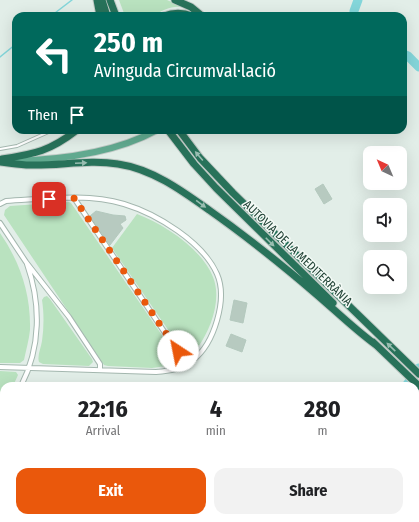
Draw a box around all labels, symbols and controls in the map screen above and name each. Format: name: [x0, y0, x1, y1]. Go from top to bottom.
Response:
text: 250 m: [94, 26, 163, 59]
icon: left: [28, 28, 80, 80]
text: Avinguda Circumval·lació: [94, 60, 276, 82]
icon: arrive: [66, 104, 88, 126]
text: Then: [28, 106, 58, 124]
north arrow: [363, 146, 407, 190]
map controls: [363, 146, 407, 294]
one-way arrow: [195, 151, 204, 161]
one-way arrow: [75, 159, 87, 166]
pin: [32, 182, 66, 216]
icon: arrive: [38, 188, 60, 210]
street label: AUTOVIA DE LA MEDITERRÀNIA: [241, 197, 356, 309]
button: sound: [363, 198, 407, 242]
one-way arrow: [195, 200, 206, 208]
one-way arrow: [265, 237, 275, 247]
button: search: [363, 250, 407, 294]
position arrow: [157, 330, 199, 372]
one-way arrow: [386, 342, 396, 352]
text: 22:16: [78, 395, 128, 423]
text: 4: [210, 395, 222, 423]
text: 280: [304, 395, 341, 423]
text: Arrival: [86, 423, 120, 438]
text: min: [206, 423, 226, 438]
text: m: [317, 423, 327, 438]
button: Exit: [16, 468, 206, 514]
button: Share: [214, 468, 403, 514]

